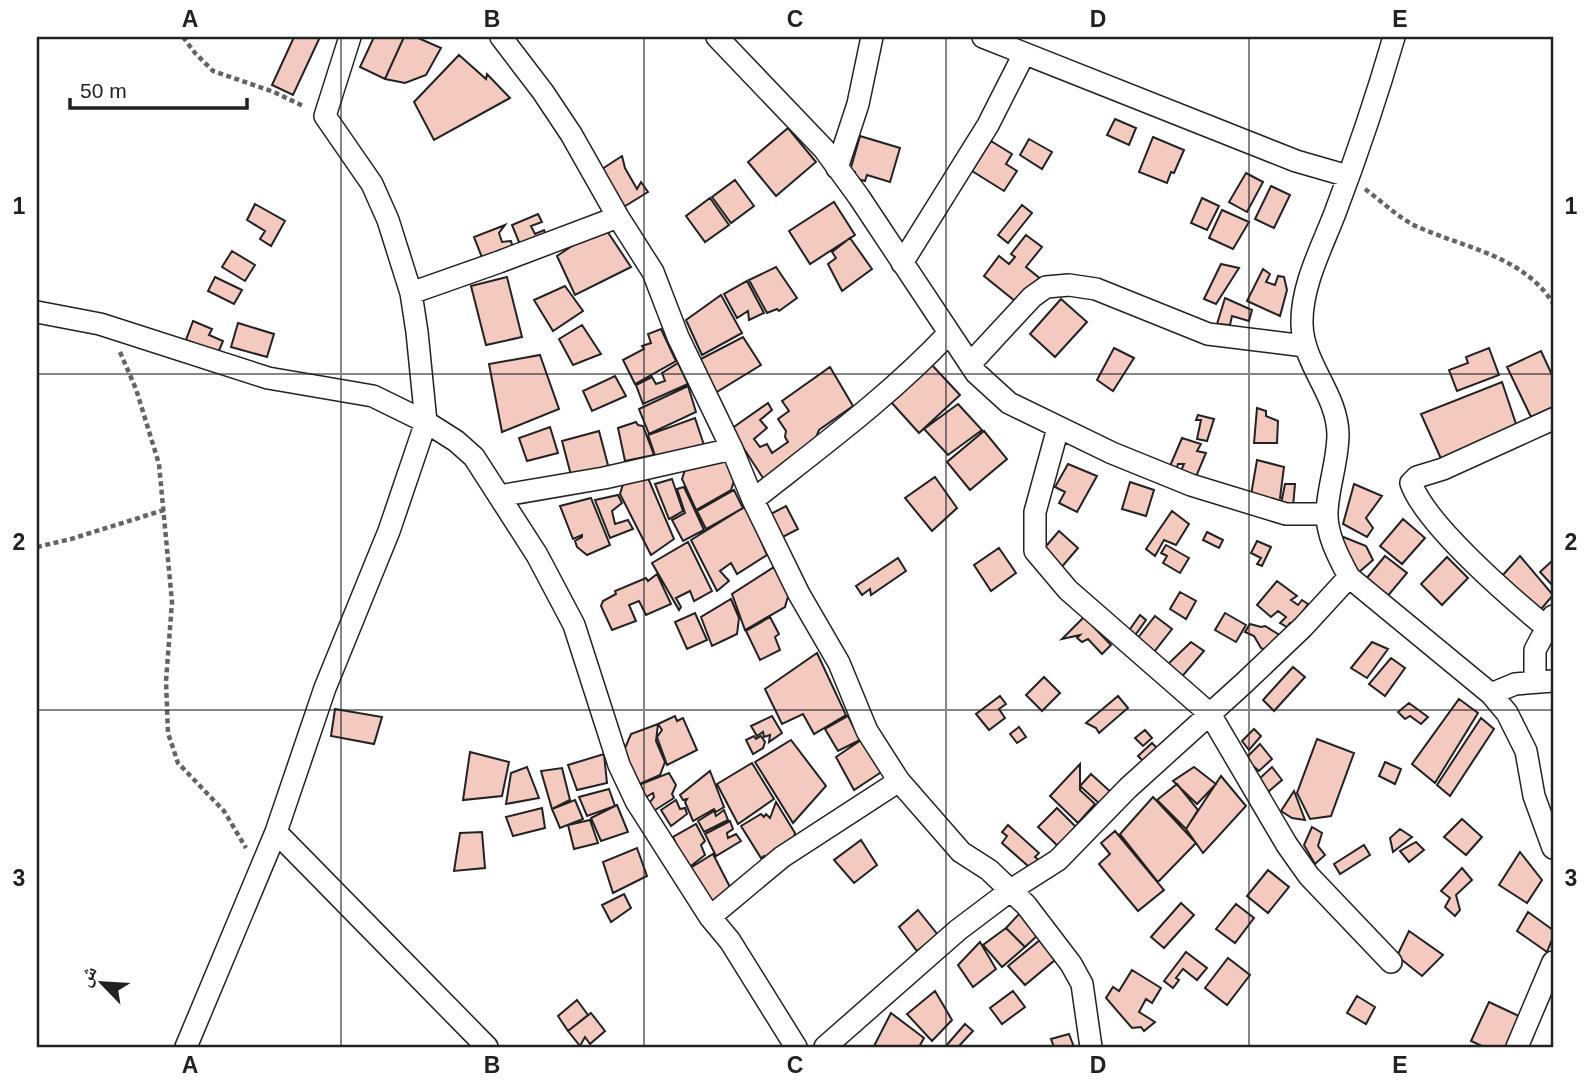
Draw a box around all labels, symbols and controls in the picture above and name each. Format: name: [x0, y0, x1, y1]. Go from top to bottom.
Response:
text: A: [182, 6, 198, 32]
text: B: [484, 6, 500, 32]
text: C: [787, 6, 803, 32]
text: D: [1090, 6, 1106, 32]
text: E: [1392, 6, 1408, 32]
scale bar: [70, 66, 247, 110]
text: 50 m: [80, 79, 127, 102]
text: 1: [13, 193, 26, 219]
text: 1: [1565, 193, 1578, 219]
text: 2: [13, 529, 25, 555]
text: 2: [1565, 529, 1577, 555]
text: 3: [13, 865, 25, 891]
text: 3: [1565, 865, 1577, 891]
north arrow: [66, 948, 136, 1018]
text: ش: [73, 962, 102, 990]
text: A: [182, 1052, 198, 1078]
text: B: [484, 1052, 500, 1078]
text: C: [787, 1052, 803, 1078]
text: D: [1090, 1052, 1106, 1078]
text: E: [1392, 1052, 1408, 1078]

